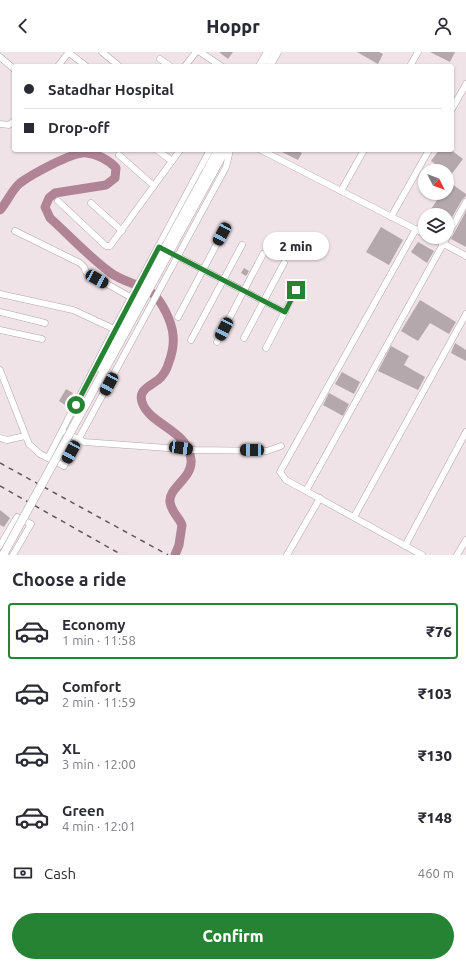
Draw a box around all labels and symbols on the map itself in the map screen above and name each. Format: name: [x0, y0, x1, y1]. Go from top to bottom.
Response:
north arrow: [418, 164, 454, 200]
car: [211, 221, 233, 247]
callout: 2 min: [263, 232, 329, 260]
car: [84, 268, 110, 290]
route end: [287, 281, 305, 299]
car: [213, 316, 235, 342]
car: [98, 371, 120, 397]
route start: [67, 396, 85, 414]
car: [60, 439, 82, 465]
car: [168, 440, 194, 456]
car: [240, 444, 264, 456]

